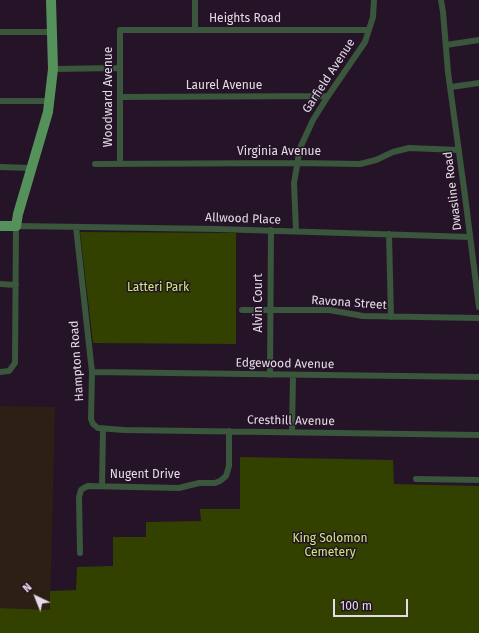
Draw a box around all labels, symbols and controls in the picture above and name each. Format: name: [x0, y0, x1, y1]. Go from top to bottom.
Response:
street label: Heights Road: [209, 12, 281, 26]
street label: Garfield Avenue: [300, 36, 358, 116]
street label: Woodward Avenue: [102, 47, 116, 147]
street label: Laurel Avenue: [186, 79, 262, 93]
street label: Virginia Avenue: [237, 145, 321, 159]
street label: Dwasline Road: [441, 151, 465, 231]
street label: Allwood Place: [205, 210, 281, 228]
street label: Alvin Court: [252, 273, 266, 333]
park label: Latteri Park: [127, 281, 189, 295]
street label: Ravona Street: [311, 293, 387, 313]
street label: Hampton Road: [67, 320, 87, 402]
street label: Edgewood Avenue: [236, 356, 334, 372]
street label: Cresthill Avenue: [247, 413, 335, 429]
street label: Nugent Drive: [110, 468, 180, 482]
park label: King Solomon Cemetery: [292, 532, 368, 560]
north arrow: [16, 577, 56, 617]
text: N: [20, 581, 35, 595]
scale bar: [335, 591, 410, 617]
text: 100 m: [340, 599, 372, 613]

